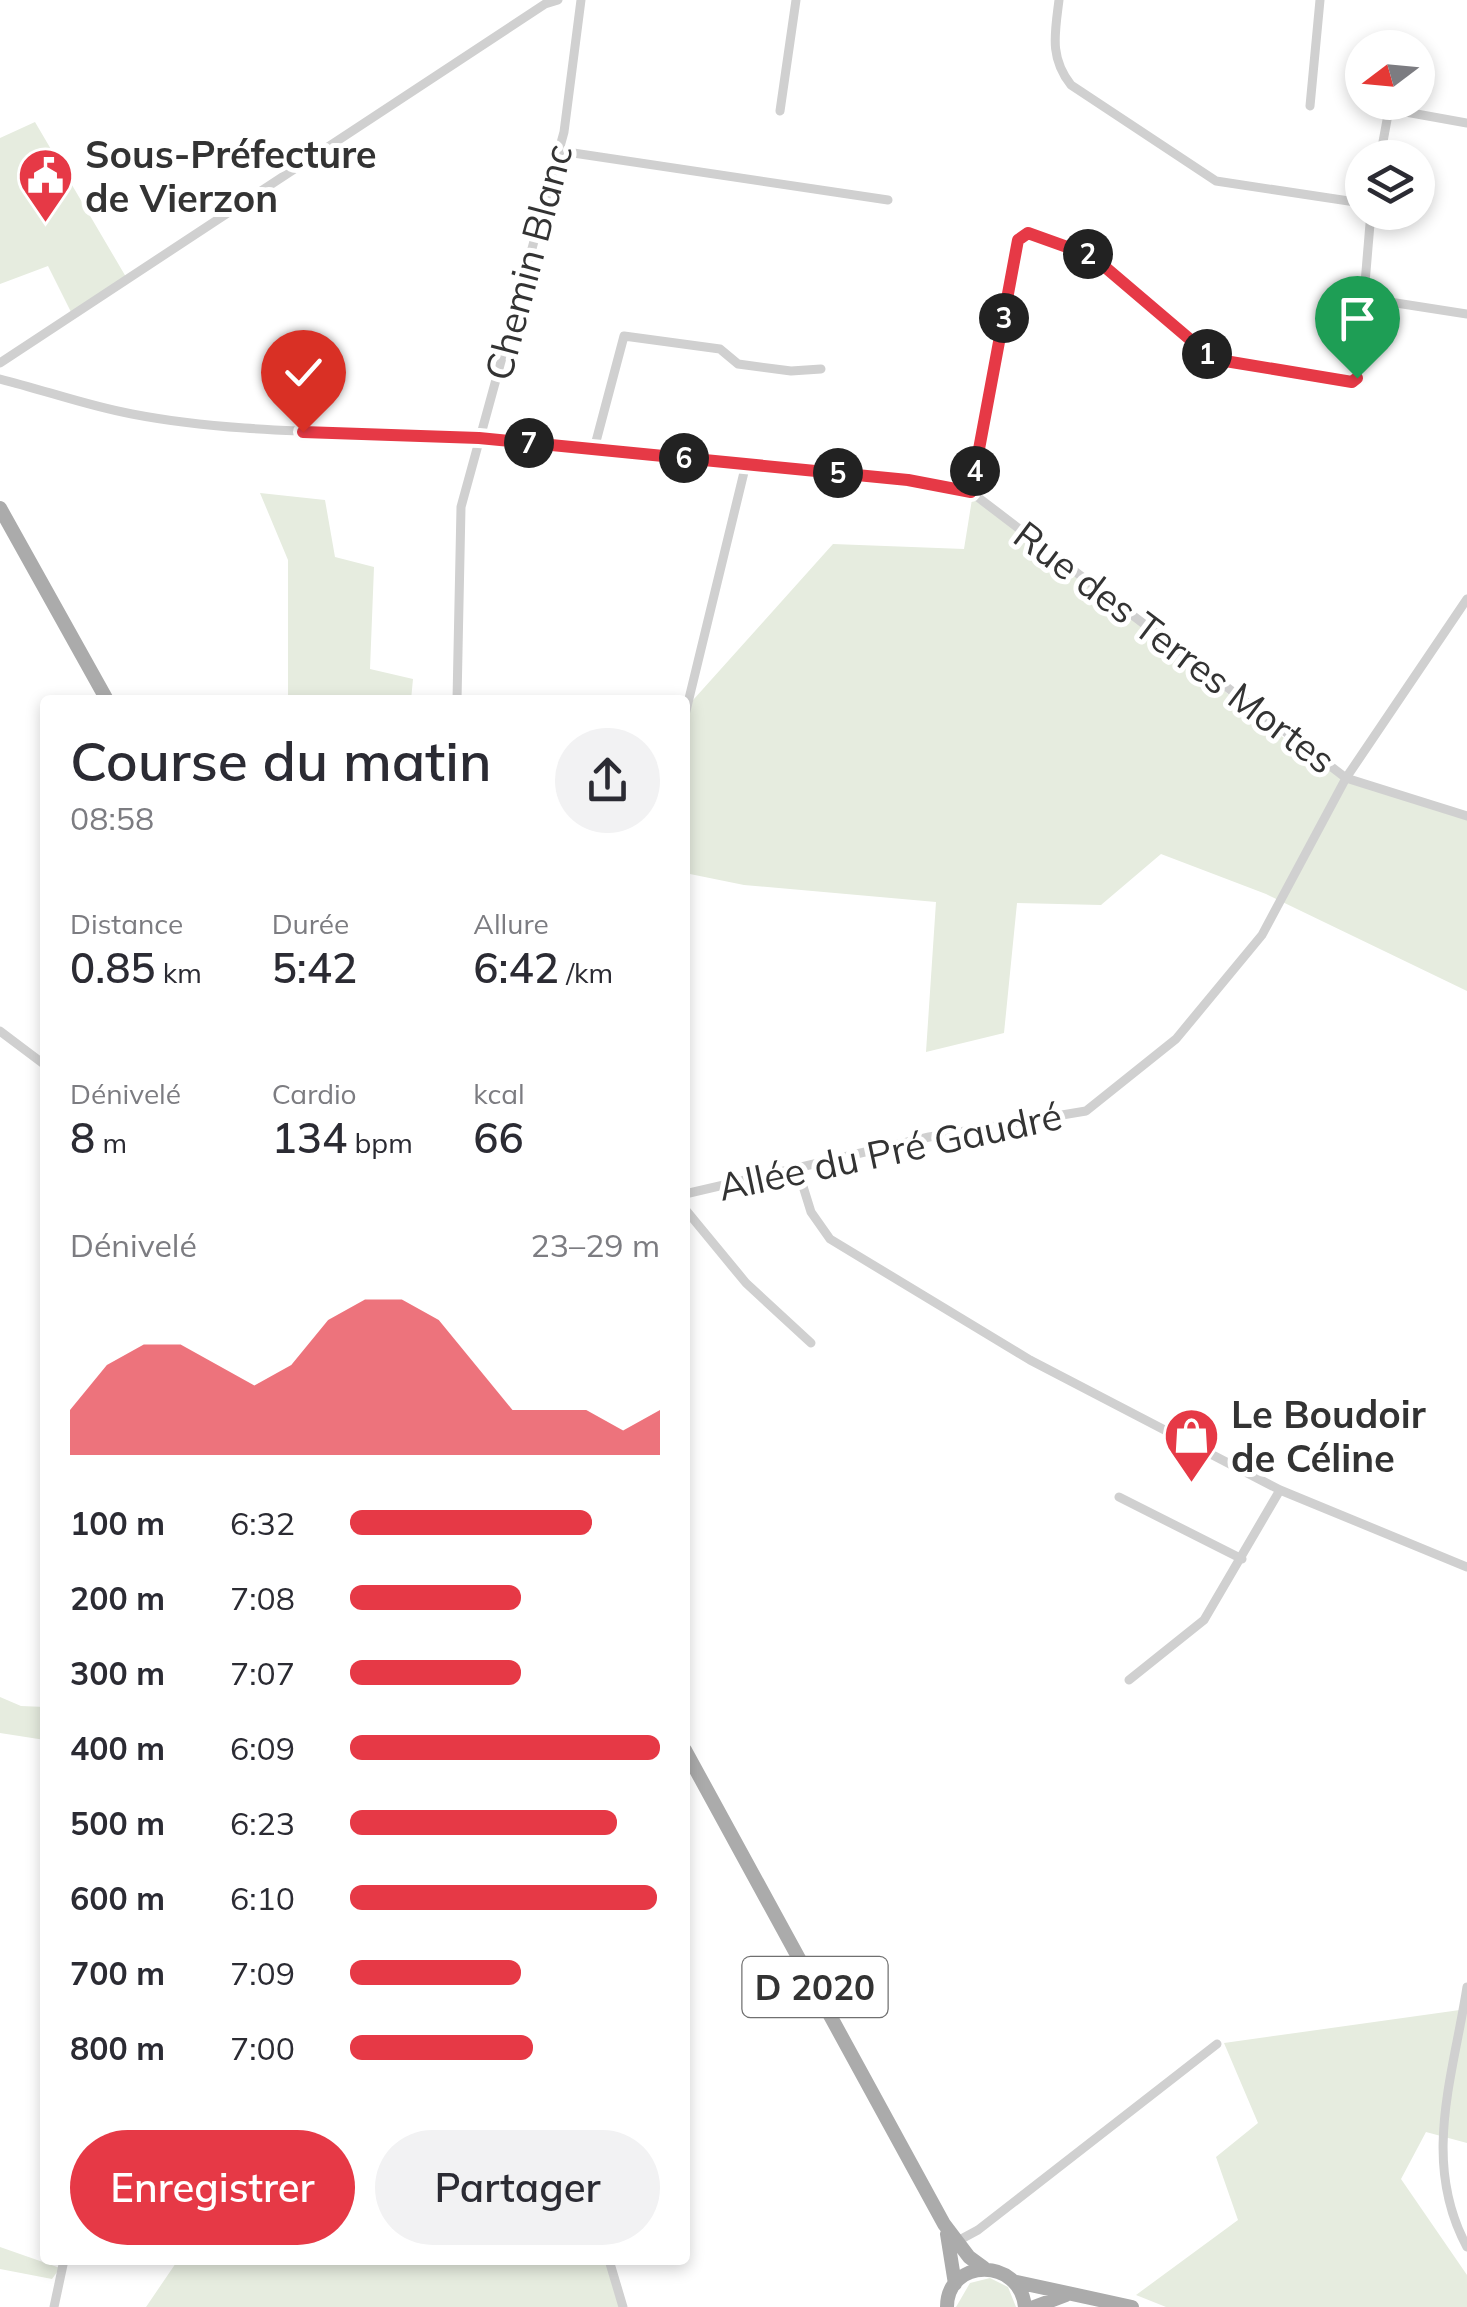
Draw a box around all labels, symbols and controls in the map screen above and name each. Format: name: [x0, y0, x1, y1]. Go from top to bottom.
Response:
north arrow: [1345, 30, 1435, 120]
map controls: [1345, 30, 1435, 230]
place label: Sous-Préfecture de Vierzon: [85, 130, 377, 222]
street label: Chemin Blanc: [473, 139, 583, 385]
button: layers: [1345, 140, 1435, 230]
public building icon: Sous-Préfecture de Vierzon: [16, 146, 76, 225]
pin: 2: [1063, 229, 1113, 279]
text: 2: [1080, 236, 1096, 271]
pin: [1315, 276, 1400, 379]
icon: arrive: [1330, 291, 1385, 346]
pin: 3: [979, 293, 1029, 343]
text: 3: [996, 300, 1012, 335]
pin: 1: [1182, 329, 1232, 379]
pin: [261, 330, 346, 433]
text: 1: [1199, 336, 1215, 371]
icon: check: [276, 345, 331, 400]
pin: 7: [504, 418, 554, 468]
text: 7: [521, 425, 537, 460]
pin: 6: [659, 433, 709, 483]
text: 6: [676, 440, 692, 475]
pin: 4: [950, 446, 1000, 496]
pin: 5: [813, 448, 863, 498]
text: 4: [967, 453, 983, 488]
text: 5: [830, 455, 846, 490]
street label: Rue des Terres Mortes: [1005, 510, 1345, 784]
text: Course du matin: [70, 726, 492, 795]
button: share: [555, 728, 660, 833]
text: 08:58: [70, 798, 154, 838]
text: Distance: [70, 906, 183, 941]
text: Durée: [272, 906, 349, 941]
text: Allure: [473, 906, 549, 941]
text: 0.85: [70, 941, 156, 994]
text: 5:42: [272, 941, 357, 994]
text: 6:42: [473, 941, 559, 994]
text: km: [156, 955, 202, 990]
text: /km: [559, 955, 613, 990]
text: Dénivelé: [70, 1076, 181, 1111]
text: Cardio: [272, 1076, 357, 1111]
text: kcal: [473, 1076, 525, 1111]
street label: Allée du Pré Gaudré: [714, 1091, 1066, 1211]
text: 8: [70, 1111, 95, 1164]
text: 134: [272, 1111, 347, 1164]
text: 66: [473, 1111, 524, 1164]
text: m: [95, 1125, 127, 1160]
text: bpm: [347, 1125, 413, 1160]
text: Dénivelé: [70, 1225, 197, 1265]
text: 23–29 m: [531, 1225, 660, 1265]
place label: Le Boudoir de Céline: [1231, 1390, 1426, 1482]
shop icon: Le Boudoir de Céline: [1162, 1406, 1222, 1485]
text: 100 m: [70, 1503, 165, 1543]
text: 6:32: [230, 1503, 295, 1543]
text: 200 m: [70, 1578, 165, 1618]
text: 7:08: [230, 1578, 295, 1618]
text: 300 m: [70, 1653, 165, 1693]
text: 7:07: [230, 1653, 295, 1693]
text: 400 m: [70, 1728, 165, 1768]
text: 6:09: [230, 1728, 295, 1768]
text: 500 m: [70, 1803, 165, 1843]
text: 6:23: [230, 1803, 295, 1843]
text: 600 m: [70, 1878, 165, 1918]
text: 6:10: [230, 1878, 295, 1918]
text: 700 m: [70, 1953, 165, 1993]
text: 7:09: [230, 1953, 295, 1993]
road number: D 2020: [742, 1957, 888, 2017]
text: 800 m: [70, 2028, 165, 2068]
text: 7:00: [230, 2028, 295, 2068]
button: Enregistrer: [70, 2130, 355, 2245]
button: Partager: [375, 2130, 660, 2245]

